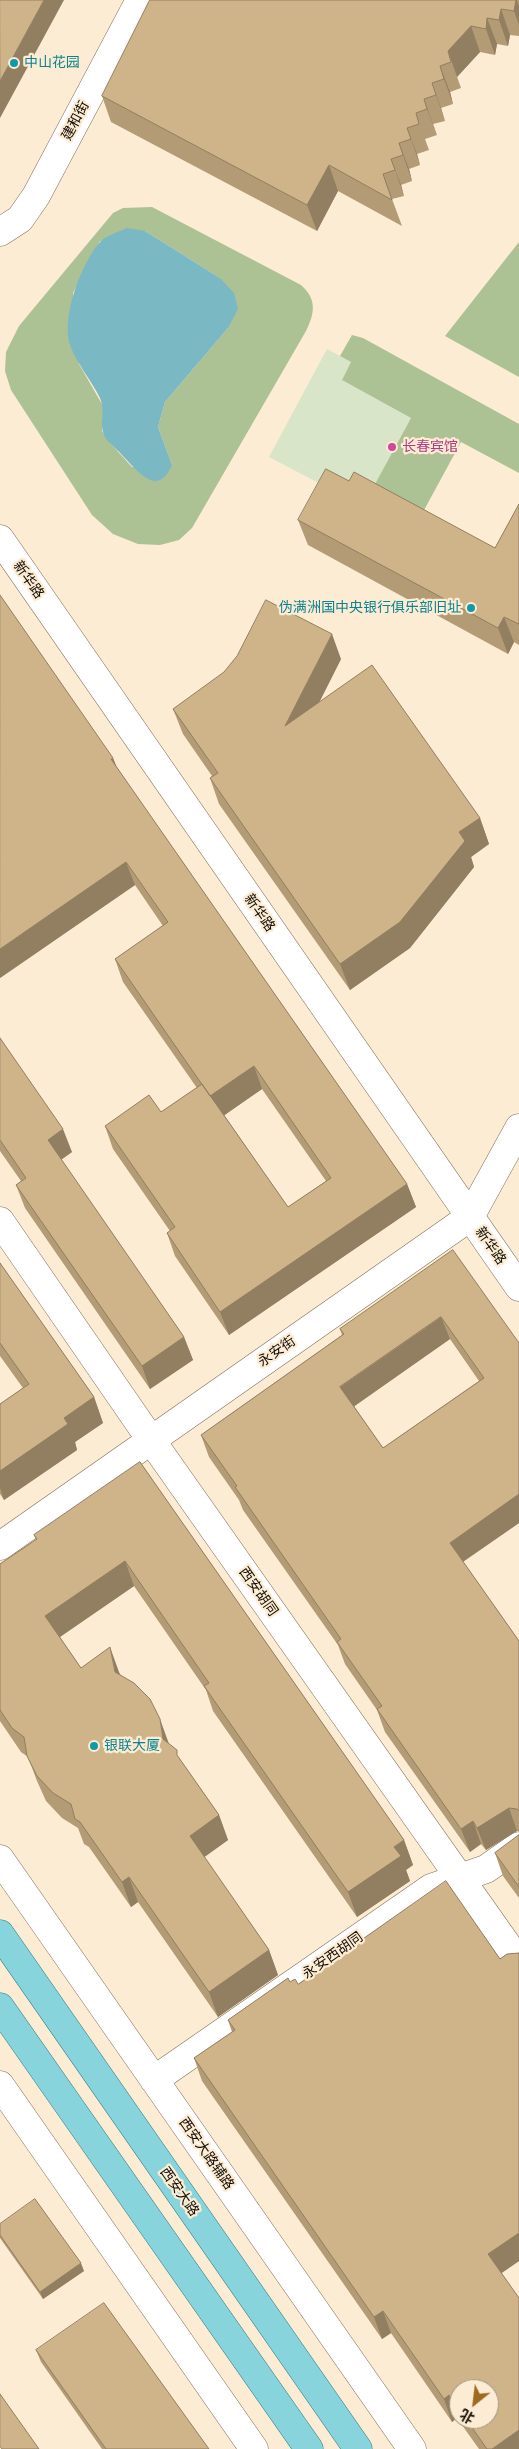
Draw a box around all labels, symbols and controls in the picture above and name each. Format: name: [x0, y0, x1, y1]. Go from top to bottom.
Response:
place label: 中山花园: [24, 55, 80, 71]
marker: 中山花园: [8, 57, 20, 69]
street label: 建和街: [59, 99, 93, 143]
place label: 长春宾馆: [402, 439, 458, 455]
marker: 长春宾馆: [386, 441, 398, 453]
street label: 新华路: [9, 558, 47, 602]
place label: 伪满洲国中央银行俱乐部旧址: [279, 600, 461, 616]
marker: 伪满洲国中央银行俱乐部旧址: [465, 602, 477, 614]
street label: 新华路: [240, 891, 278, 935]
street label: 新华路: [471, 1224, 509, 1268]
street label: 永安街: [255, 1333, 299, 1371]
street label: 西安胡同: [235, 1564, 281, 1620]
place label: 银联大厦: [104, 1738, 160, 1754]
marker: 银联大厦: [88, 1740, 100, 1752]
street label: 永安西胡同: [300, 1929, 366, 1983]
street label: 西安大路辅路: [175, 2115, 237, 2193]
street label: 西安大路: [156, 2164, 202, 2220]
north arrow: [449, 2379, 499, 2429]
text: 北: [457, 2405, 478, 2428]

